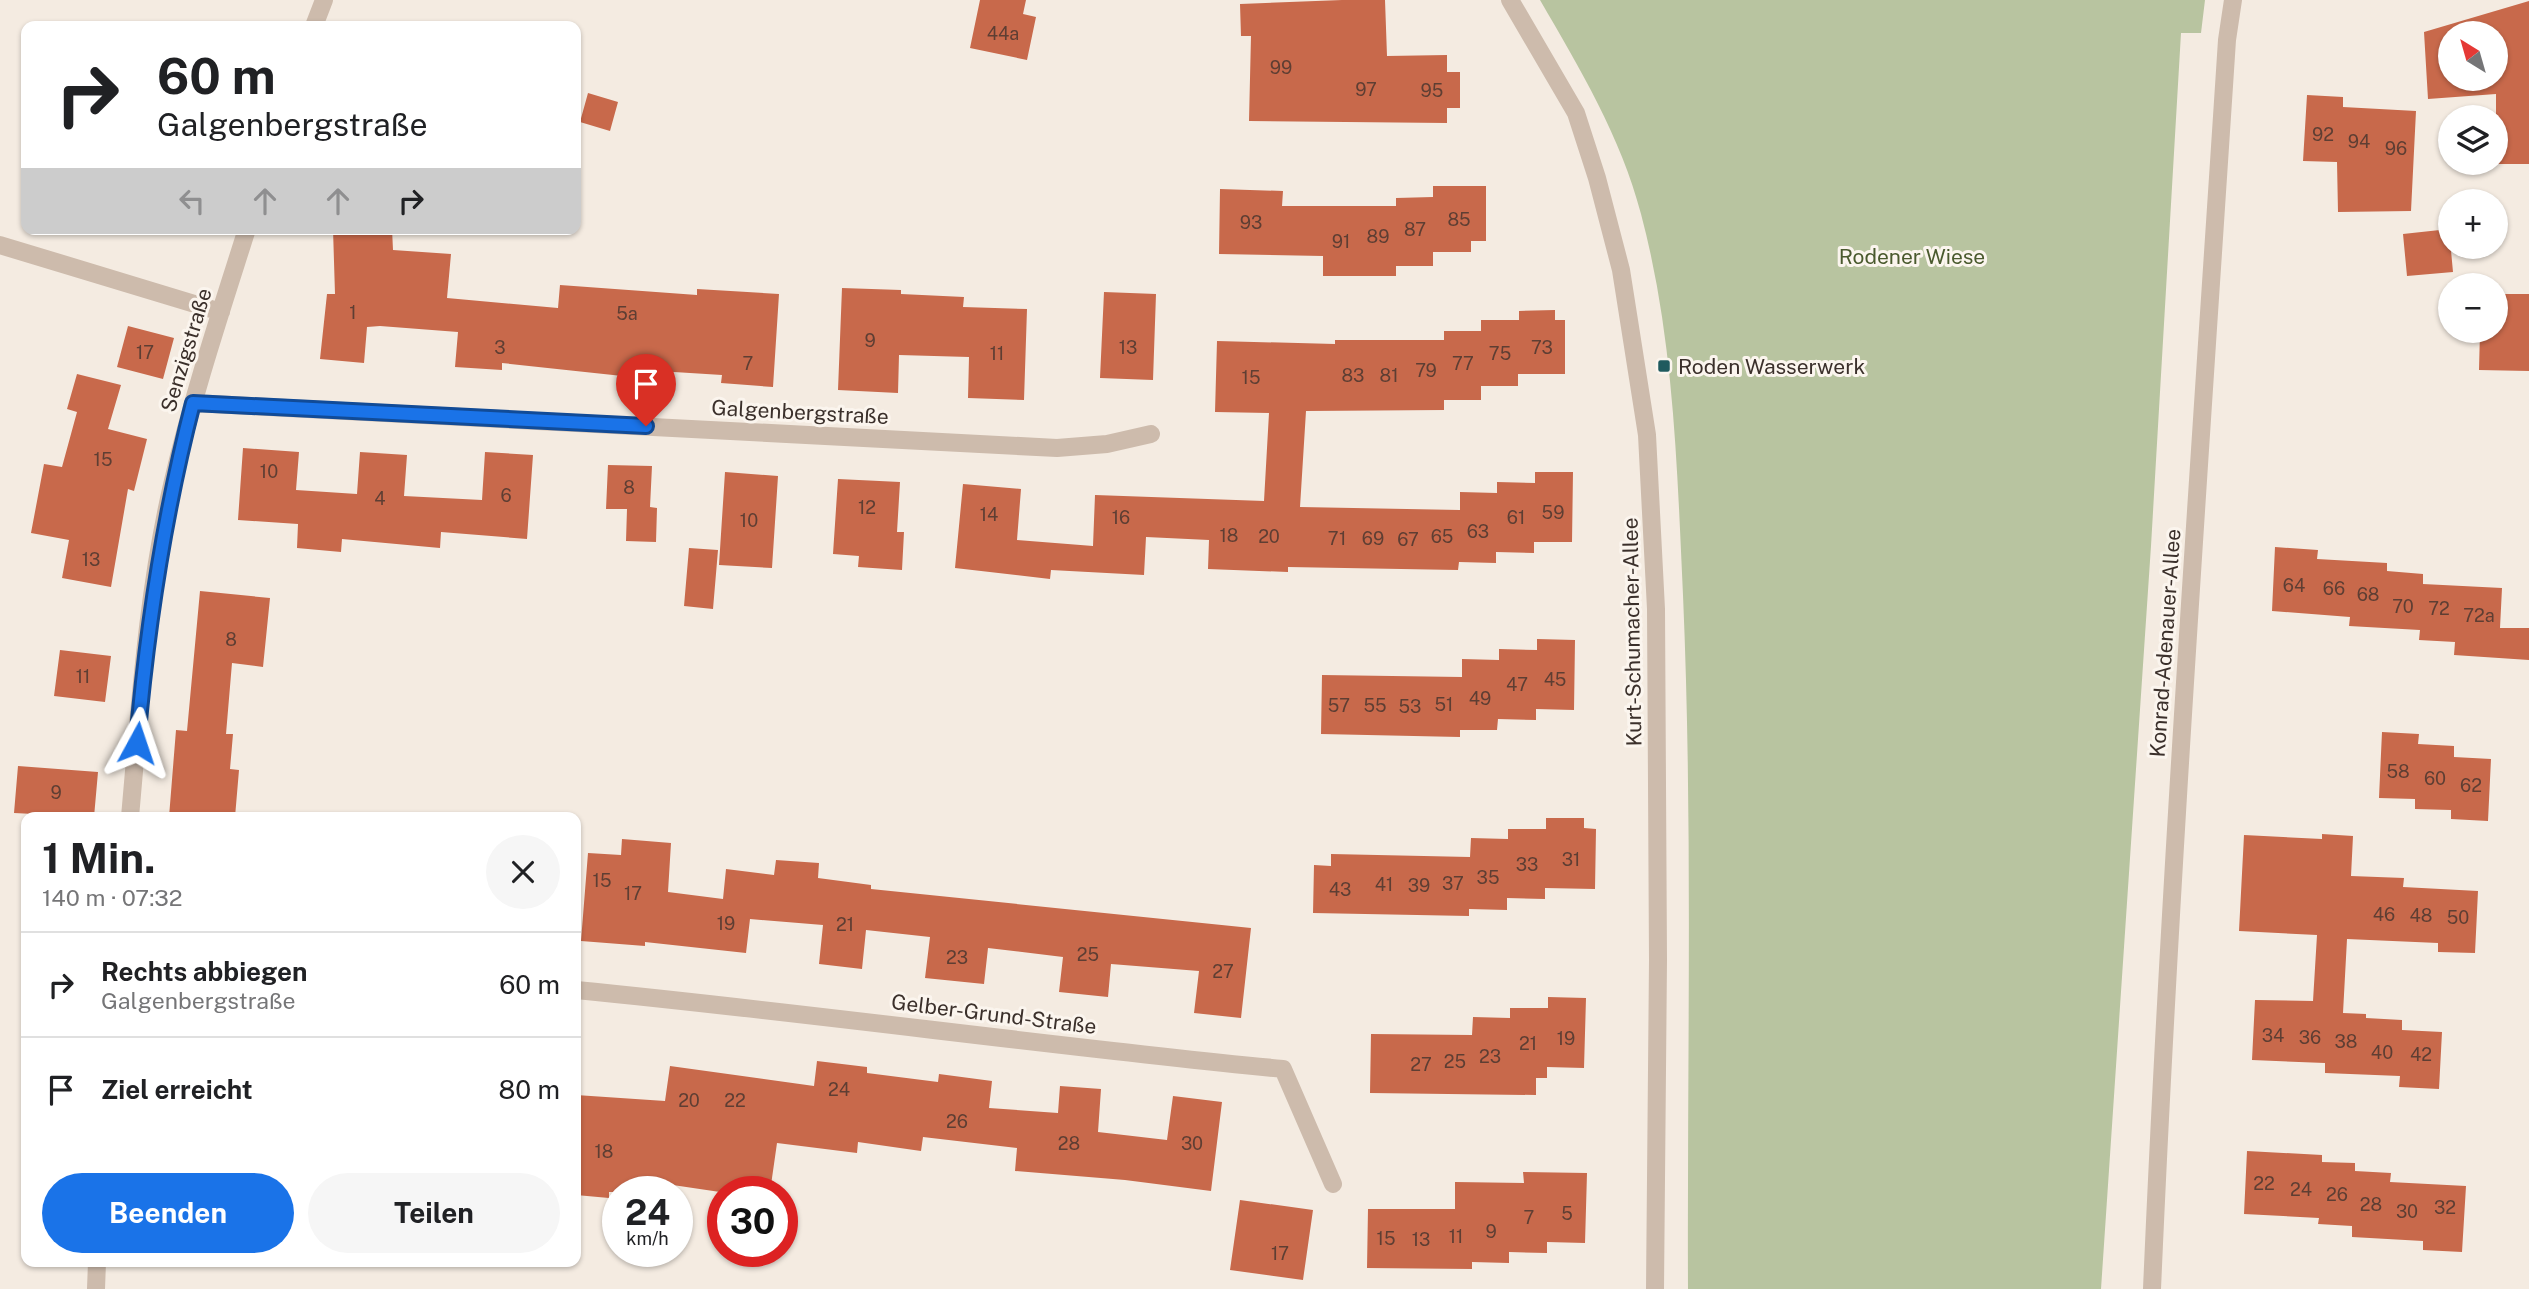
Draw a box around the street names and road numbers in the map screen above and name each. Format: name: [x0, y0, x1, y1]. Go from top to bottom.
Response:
street label: Senzigstraße: [155, 285, 217, 415]
street label: Galgenbergstraße: [711, 395, 889, 429]
street label: Kurt-Schumacher-Allee: [1618, 517, 1646, 747]
street label: Konrad-Adenauer-Allee: [2145, 528, 2185, 758]
street label: Gelber-Grund-Straße: [890, 989, 1098, 1039]

